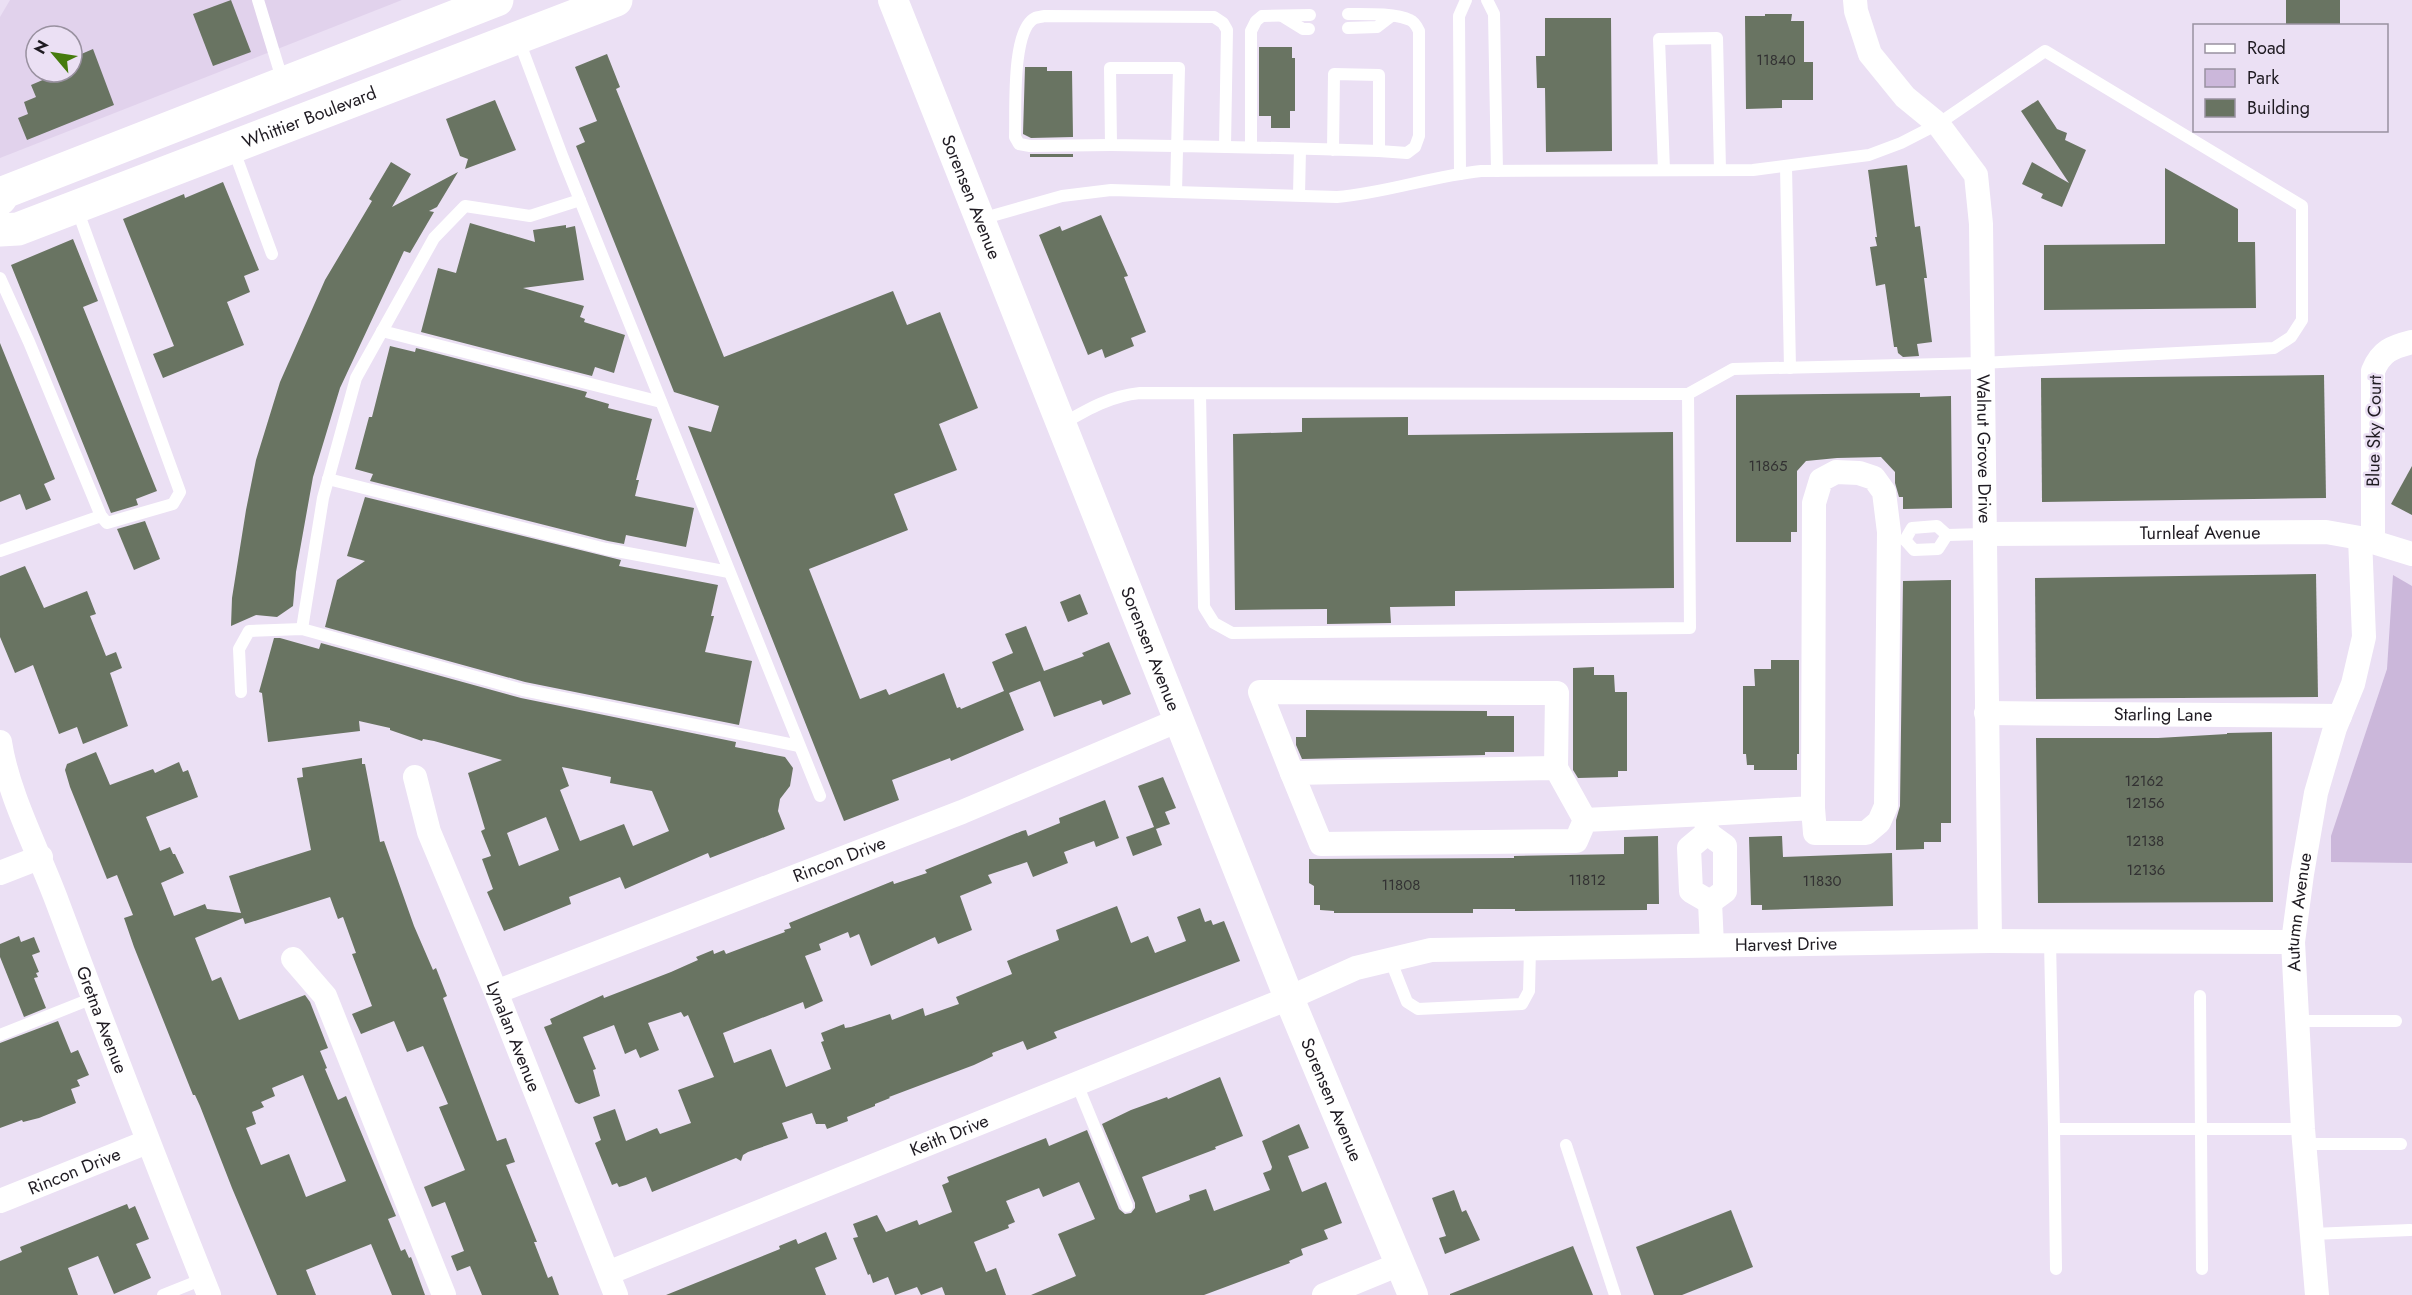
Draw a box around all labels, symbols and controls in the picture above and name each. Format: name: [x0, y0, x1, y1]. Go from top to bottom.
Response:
north arrow: [24, 24, 84, 84]
legend: [2193, 24, 2388, 132]
text: Road: [2247, 35, 2286, 61]
text: N: [28, 36, 54, 58]
house number: 11840: [1756, 49, 1796, 71]
text: Park: [2247, 65, 2279, 91]
street label: Whittier Boulevard: [239, 80, 380, 155]
text: Building: [2247, 95, 2310, 121]
street label: Sorensen Avenue: [935, 131, 1008, 263]
street label: Walnut Grove Drive: [1970, 374, 1998, 524]
street label: Blue Sky Court: [2360, 374, 2388, 487]
house number: 11865: [1749, 455, 1787, 477]
street label: Turnleaf Avenue: [2140, 519, 2260, 546]
street label: Sorensen Avenue: [1114, 583, 1187, 715]
street label: Starling Lane: [2114, 701, 2212, 728]
house number: 12162: [2124, 770, 2164, 792]
house number: 12156: [2125, 792, 2165, 814]
street label: Rincon Drive: [789, 830, 889, 889]
house number: 12138: [2126, 830, 2164, 852]
street label: Autumn Avenue: [2280, 851, 2318, 972]
house number: 12136: [2127, 859, 2165, 881]
house number: 11812: [1569, 869, 1605, 891]
house number: 11830: [1803, 870, 1841, 892]
house number: 11808: [1382, 874, 1420, 896]
street label: Harvest Drive: [1735, 930, 1837, 958]
street label: Gretna Avenue: [69, 962, 134, 1077]
street label: Lynalan Avenue: [480, 977, 547, 1096]
street label: Sorensen Avenue: [1294, 1034, 1369, 1166]
street label: Keith Drive: [906, 1108, 993, 1163]
street label: Rincon Drive: [24, 1141, 124, 1201]

